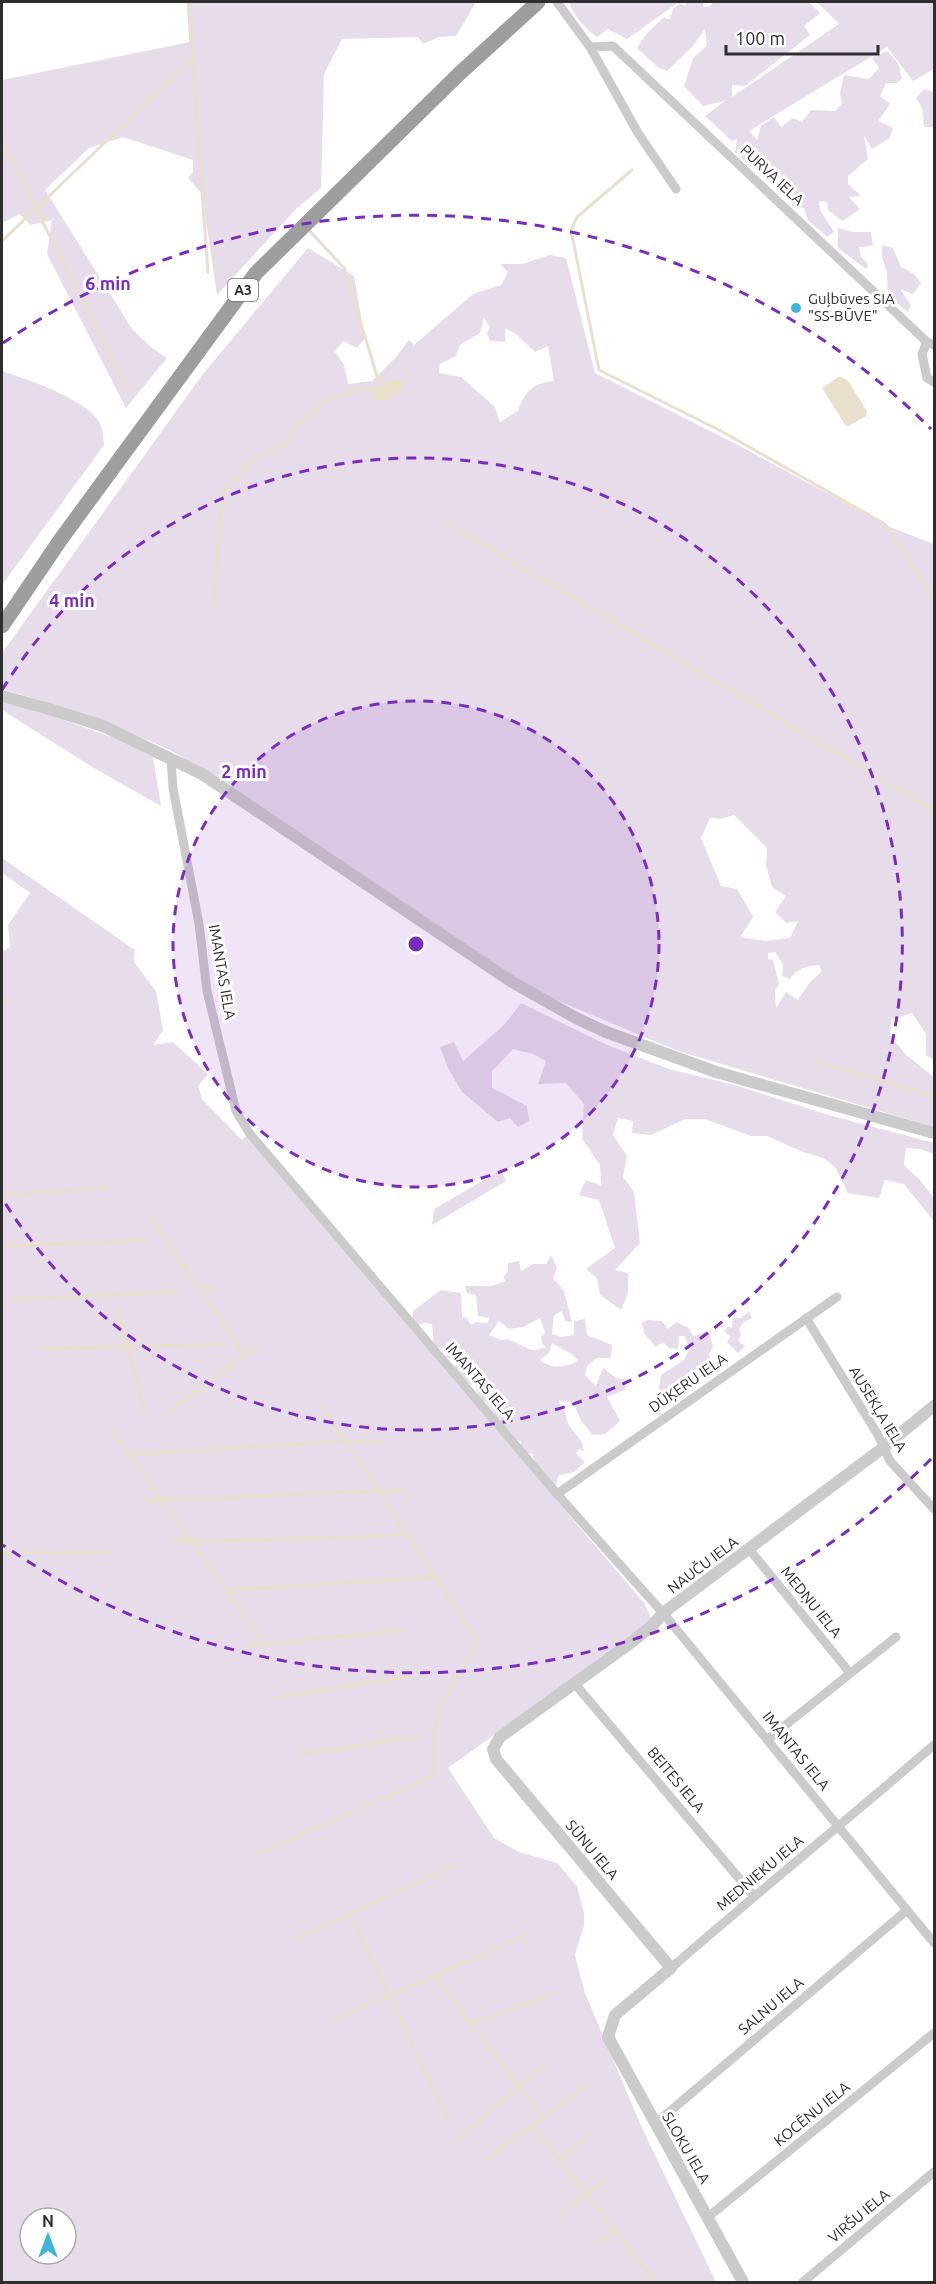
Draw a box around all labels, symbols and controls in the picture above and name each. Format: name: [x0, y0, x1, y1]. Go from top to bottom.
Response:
scale bar: [726, 18, 878, 56]
text: 100 m: [735, 28, 785, 48]
street label: PURVA IELA: [737, 141, 808, 208]
text: 6 min: [85, 273, 131, 293]
road number: A3: [228, 279, 258, 301]
place label: Guļbūves SIA "SS-BŪVE": [808, 290, 895, 324]
marker: Guļbūves SIA "SS-BŪVE": [789, 301, 803, 315]
text: 4 min: [49, 590, 95, 610]
text: 2 min: [221, 761, 267, 781]
street label: IMANTAS IELA: [206, 923, 239, 1021]
centre of rings: [406, 934, 426, 954]
street label: IMANTAS IELA: [442, 1339, 519, 1423]
street label: DŪĶERU IELA: [645, 1349, 730, 1416]
street label: AUSEKĻA IELA: [846, 1363, 911, 1455]
street label: NAUČU IELA: [664, 1533, 741, 1597]
street label: MEDŅU IELA: [778, 1563, 845, 1641]
street label: IMANTAS IELA: [760, 1708, 833, 1794]
street label: BEITES IELA: [644, 1744, 709, 1816]
street label: SŪNU IELA: [563, 1816, 622, 1883]
street label: MEDNIEKU IELA: [713, 1831, 807, 1914]
street label: SALNU IELA: [735, 1973, 807, 2038]
street label: KOCĒNU IELA: [770, 2078, 853, 2149]
street label: SLOKU IELA: [659, 2109, 714, 2187]
street label: VIRŠU IELA: [825, 2185, 893, 2246]
north arrow: [18, 2206, 78, 2266]
text: N: [42, 2212, 54, 2230]

